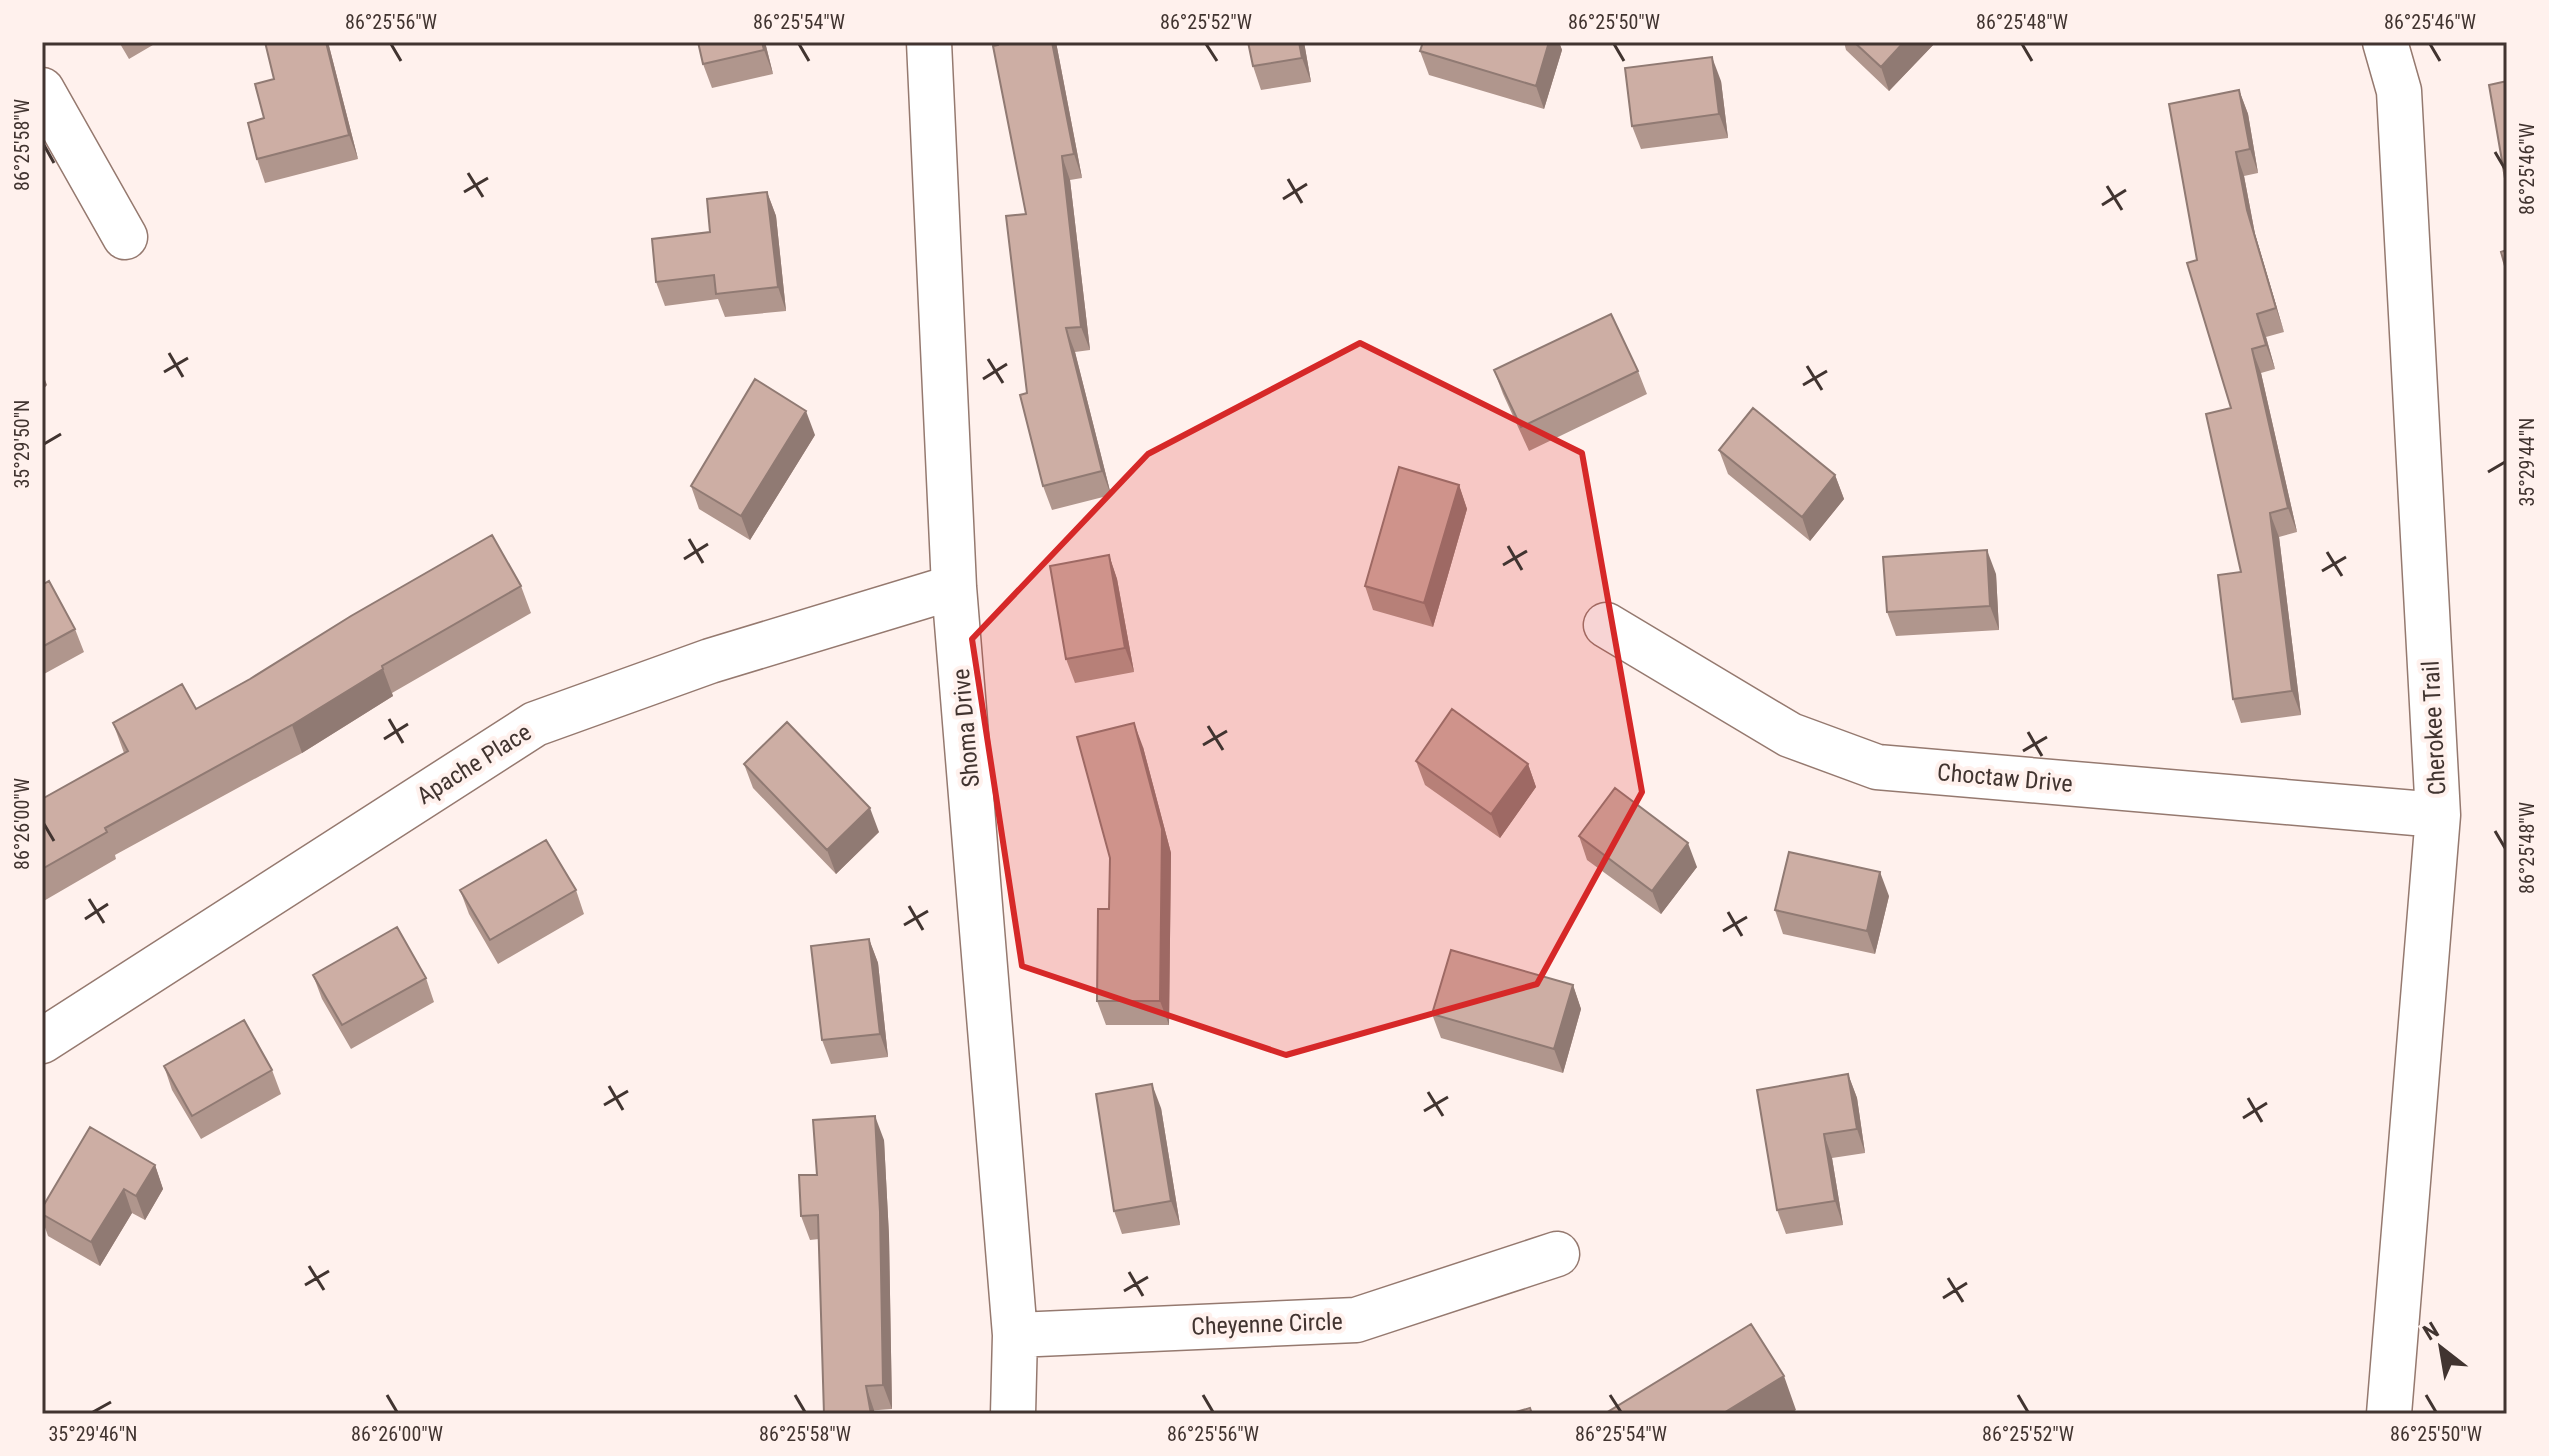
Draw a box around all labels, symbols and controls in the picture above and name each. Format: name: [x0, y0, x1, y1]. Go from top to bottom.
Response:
text: 86°25'56"W: [345, 10, 437, 34]
text: 86°25'54"W: [753, 10, 845, 34]
text: 86°25'52"W: [1160, 10, 1252, 34]
text: 86°25'50"W: [1568, 10, 1660, 34]
text: 86°25'48"W: [1976, 10, 2068, 34]
text: 86°25'46"W: [2384, 10, 2476, 34]
text: 86°25'58"W: [10, 99, 34, 191]
text: 86°25'46"W: [2515, 123, 2539, 215]
text: 35°29'50"N: [10, 399, 34, 489]
text: 35°29'44"N: [2515, 417, 2539, 507]
street label: Cherokee Trail: [2416, 660, 2452, 796]
street label: Shoma Drive: [947, 667, 985, 789]
street label: Apache Place: [412, 718, 536, 810]
street label: Choctaw Drive: [1936, 758, 2074, 798]
text: 86°26'00"W: [10, 778, 34, 870]
text: 86°25'48"W: [2515, 802, 2539, 894]
street label: Cheyenne Circle: [1191, 1307, 1343, 1341]
north arrow: [2401, 1308, 2481, 1388]
text: N: [2419, 1317, 2443, 1345]
text: 35°29'46"N: [48, 1422, 138, 1446]
text: 86°26'00"W: [351, 1422, 443, 1446]
text: 86°25'58"W: [759, 1422, 851, 1446]
text: 86°25'56"W: [1167, 1422, 1259, 1446]
text: 86°25'54"W: [1575, 1422, 1667, 1446]
text: 86°25'52"W: [1982, 1422, 2074, 1446]
text: 86°25'50"W: [2390, 1422, 2482, 1446]

